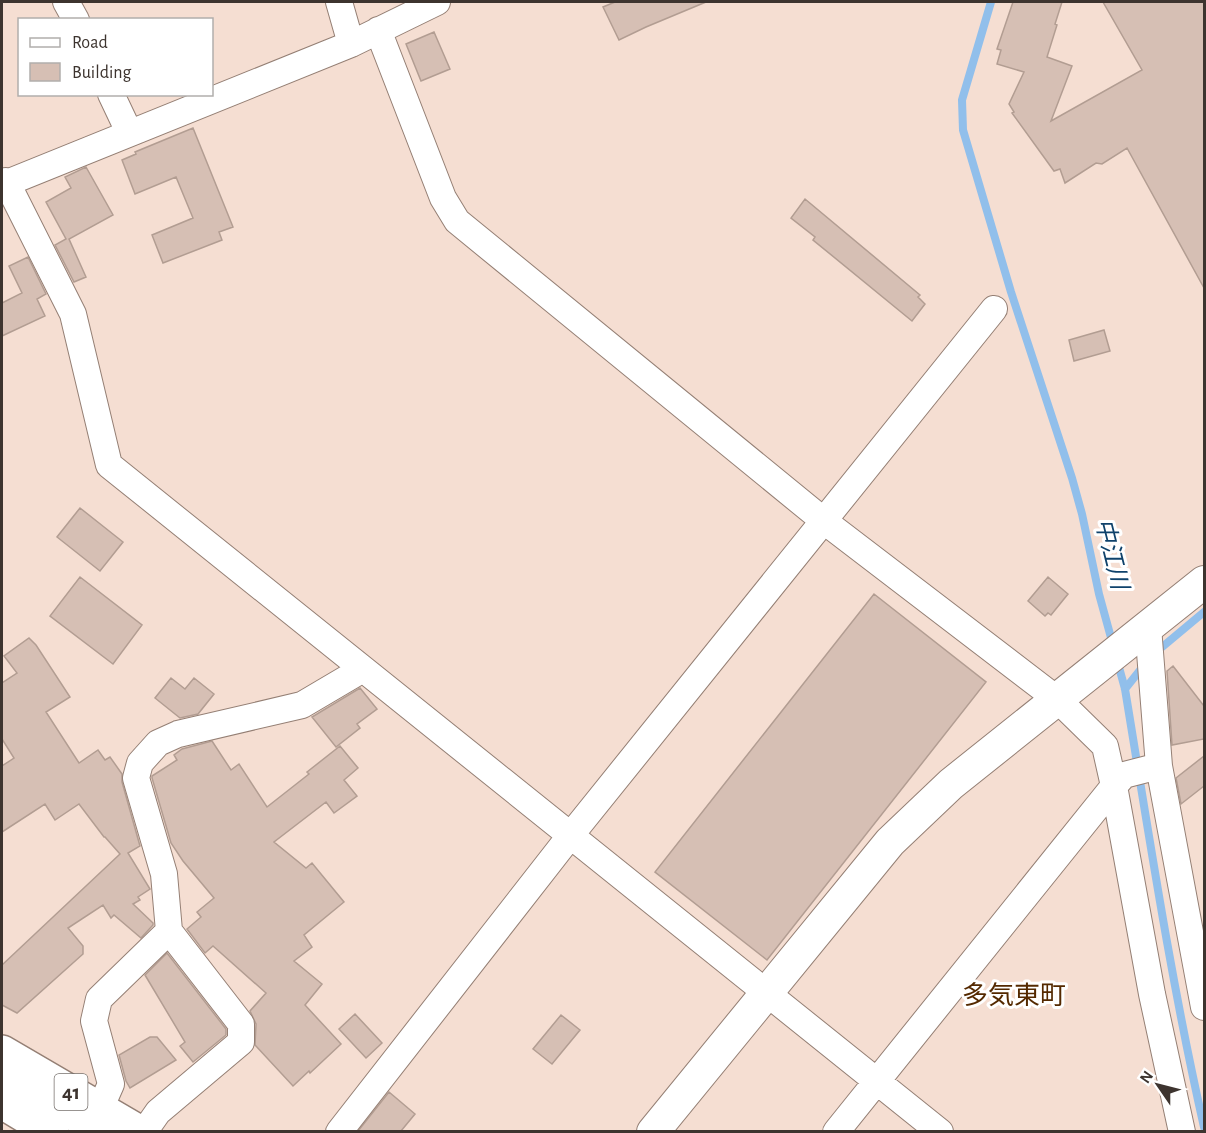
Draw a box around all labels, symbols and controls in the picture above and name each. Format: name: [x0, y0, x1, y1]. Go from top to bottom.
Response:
legend: [18, 18, 213, 96]
text: Road: [72, 34, 108, 52]
text: Building: [72, 64, 132, 82]
water label: 中江川: [1091, 516, 1134, 595]
district label: 多気東町: [962, 982, 1066, 1009]
north arrow: [1128, 1055, 1188, 1115]
text: N: [1137, 1068, 1156, 1086]
road number: 41: [54, 1074, 88, 1110]

